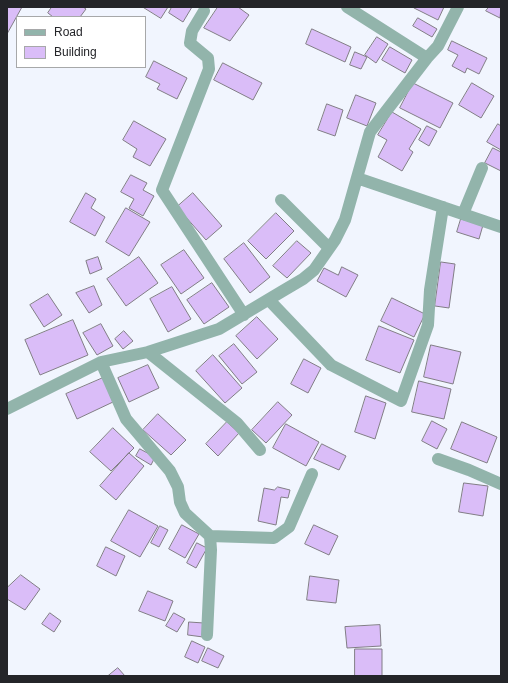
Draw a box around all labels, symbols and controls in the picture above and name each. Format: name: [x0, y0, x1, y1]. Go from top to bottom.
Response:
legend: [16, 16, 146, 68]
text: Road: [54, 25, 83, 39]
text: Building: [54, 45, 97, 59]

